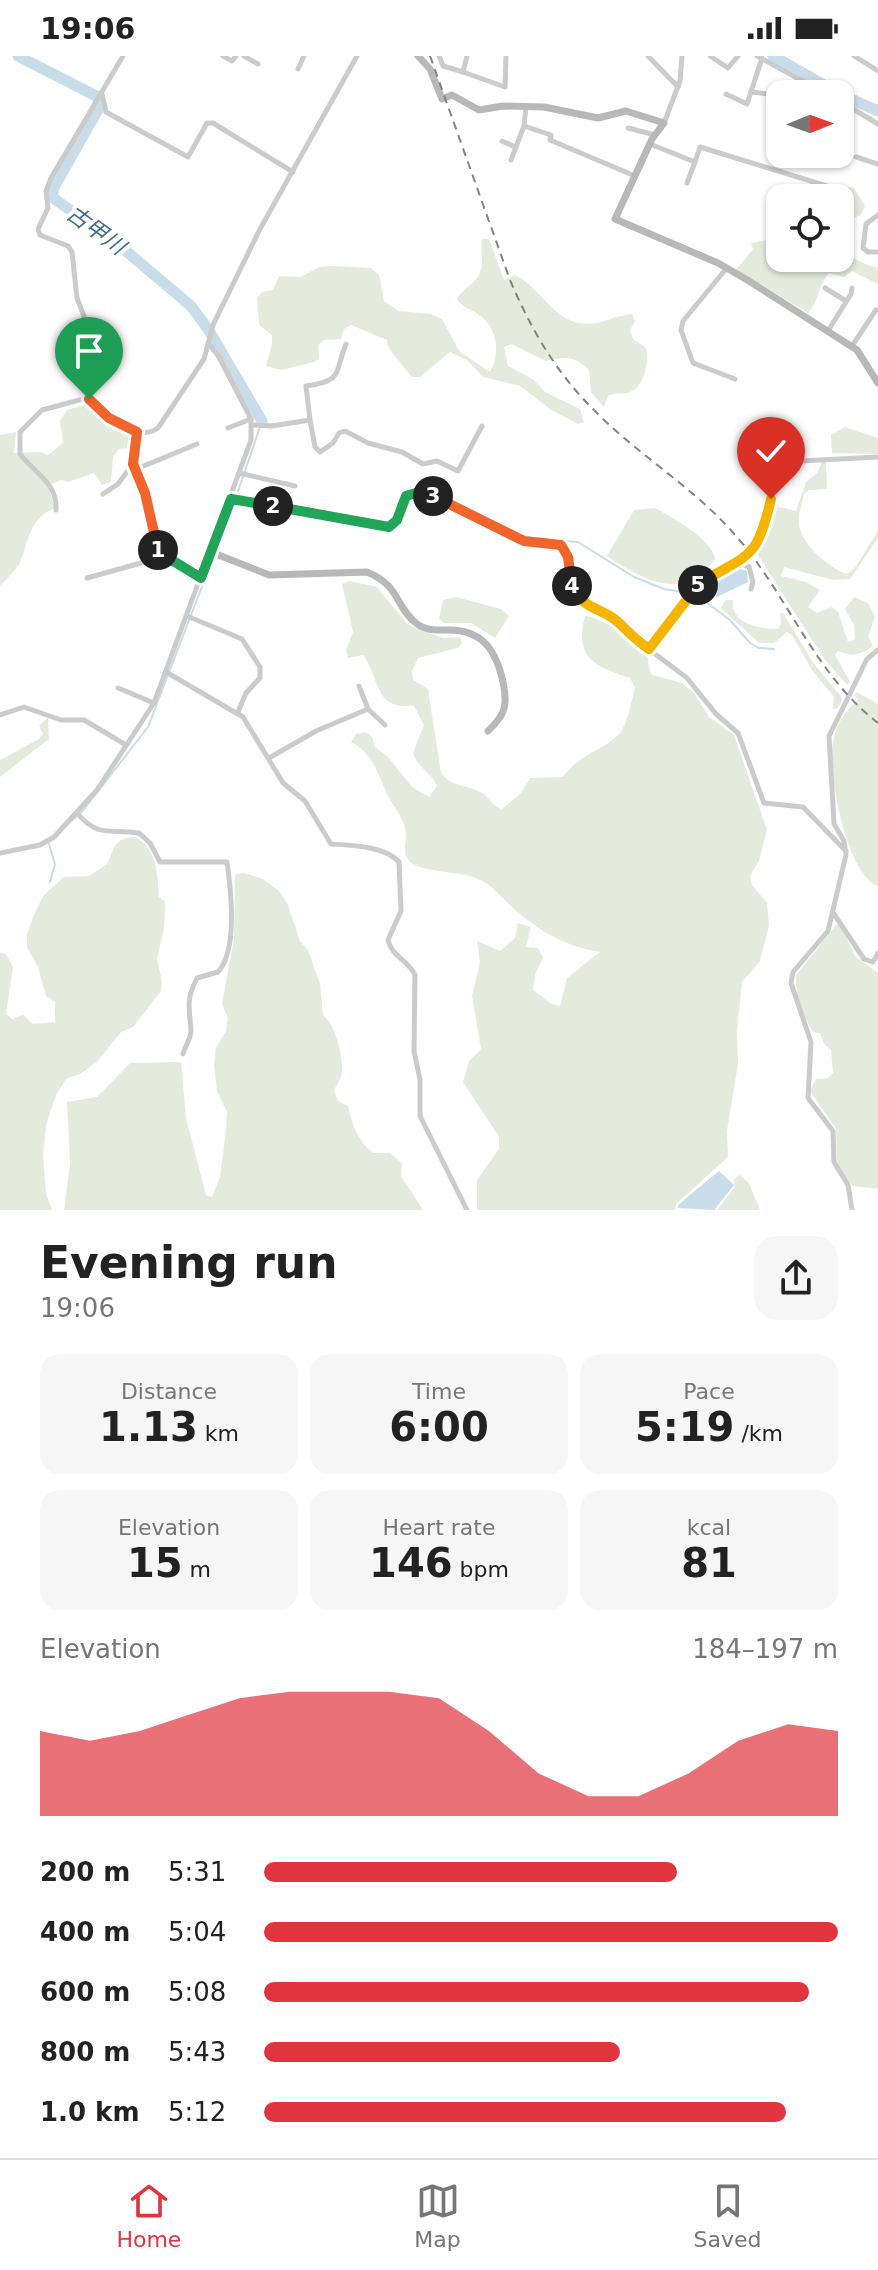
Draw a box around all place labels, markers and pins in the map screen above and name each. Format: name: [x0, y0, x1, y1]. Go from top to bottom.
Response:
pin: [55, 317, 123, 399]
pin: [737, 417, 805, 499]
pin: 3: [413, 476, 453, 516]
pin: 2: [253, 486, 293, 526]
pin: 1: [138, 530, 178, 570]
pin: 5: [678, 565, 718, 605]
pin: 4: [552, 566, 592, 606]

